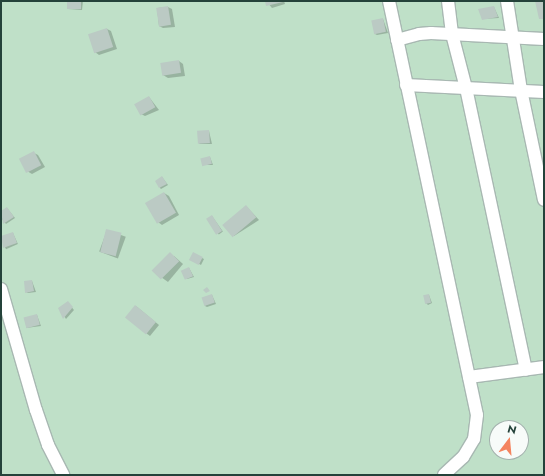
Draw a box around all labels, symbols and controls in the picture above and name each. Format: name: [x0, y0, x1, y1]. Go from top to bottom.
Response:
north arrow: [489, 420, 529, 460]
text: N: [506, 421, 518, 438]

